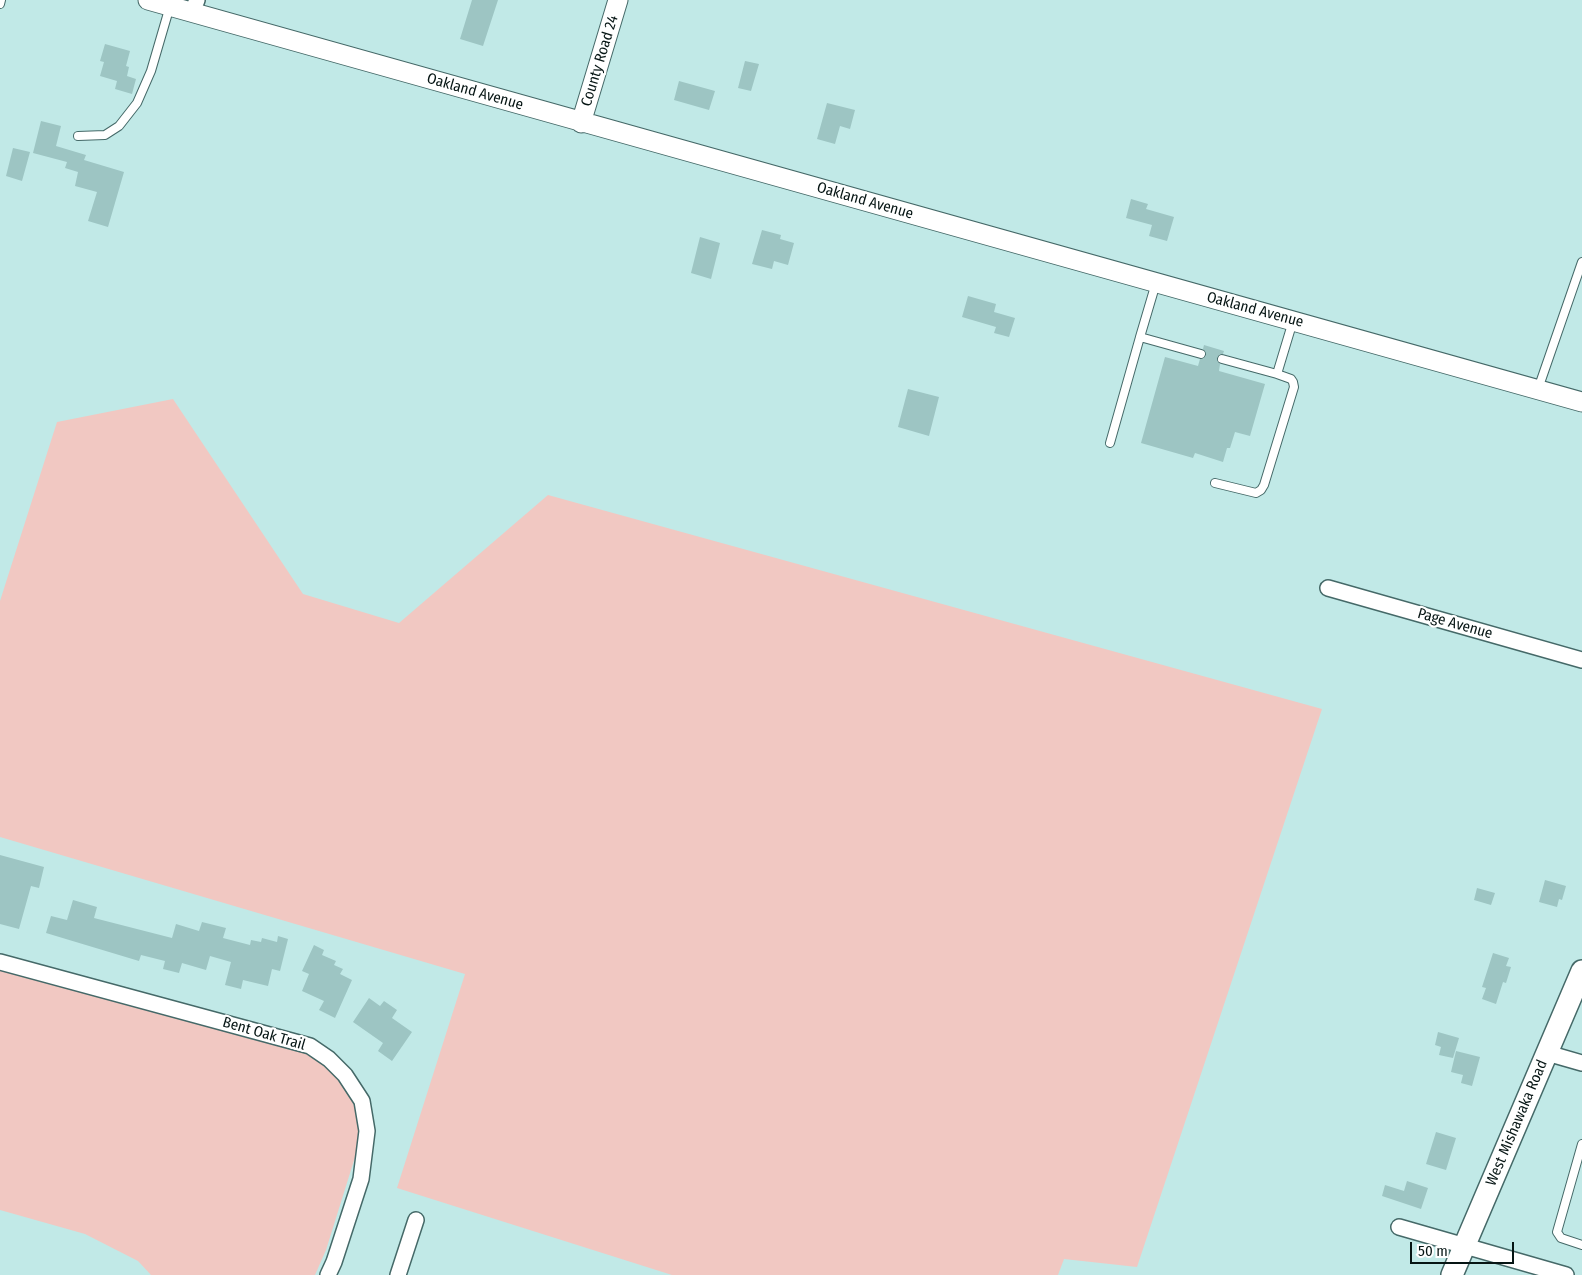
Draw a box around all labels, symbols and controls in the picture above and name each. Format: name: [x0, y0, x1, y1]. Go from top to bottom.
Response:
street label: County Road 24: [578, 13, 622, 109]
street label: Oakland Avenue: [425, 70, 525, 114]
street label: Oakland Avenue: [815, 179, 915, 223]
street label: Oakland Avenue: [1205, 288, 1305, 332]
street label: Page Avenue: [1415, 605, 1495, 643]
street label: Bent Oak Trail: [220, 1014, 308, 1054]
street label: West Mishawaka Road: [1482, 1057, 1552, 1189]
scale bar: [1412, 1232, 1516, 1264]
text: 50 m: [1418, 1242, 1448, 1260]

